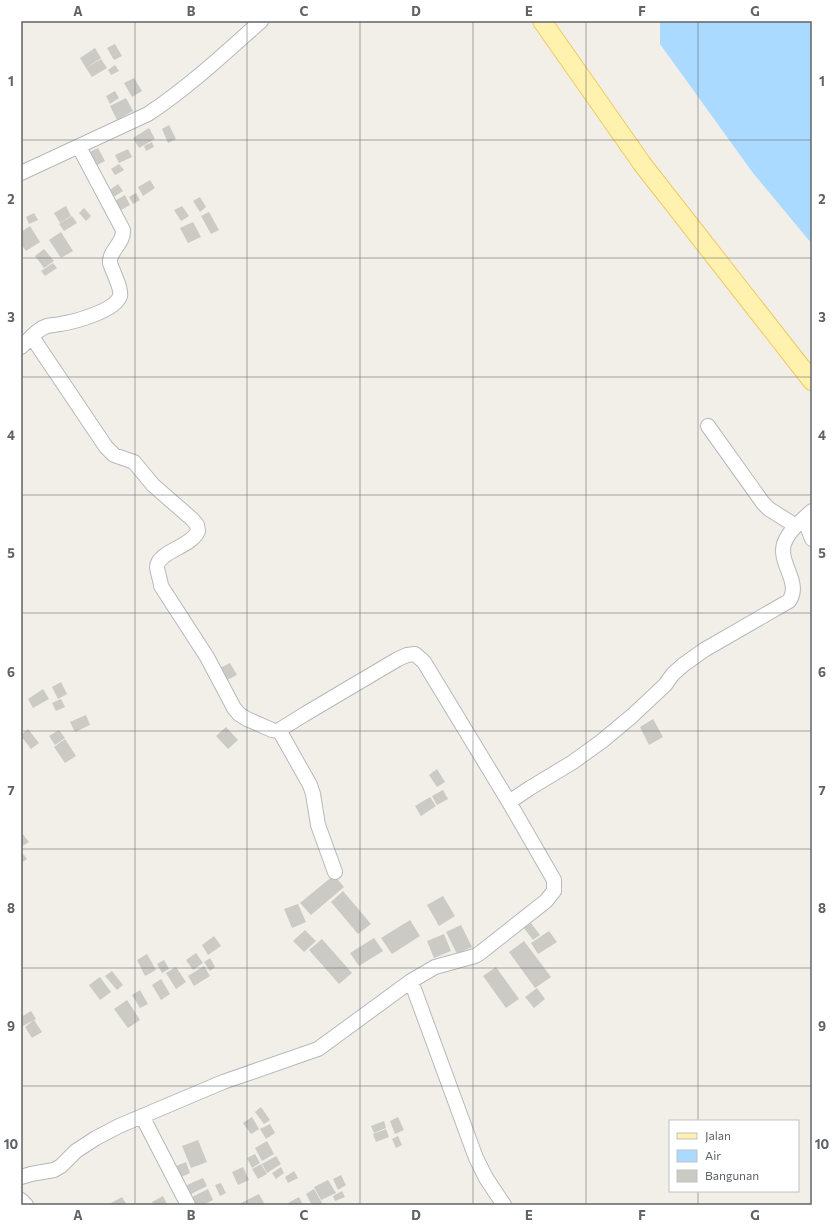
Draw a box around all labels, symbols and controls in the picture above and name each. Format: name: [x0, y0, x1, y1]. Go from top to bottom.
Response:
text: A: [73, 3, 83, 19]
text: B: [187, 3, 196, 19]
text: C: [300, 3, 309, 19]
text: D: [411, 3, 421, 19]
text: E: [525, 3, 533, 19]
text: F: [638, 3, 646, 19]
text: G: [750, 3, 760, 19]
text: 1: [8, 73, 14, 89]
text: 1: [819, 73, 825, 89]
text: 2: [7, 191, 15, 207]
text: 2: [818, 191, 826, 207]
text: 3: [7, 309, 15, 325]
text: 3: [818, 309, 826, 325]
text: 4: [7, 427, 15, 443]
text: 4: [818, 427, 826, 443]
text: 5: [7, 545, 15, 561]
text: 5: [818, 545, 826, 561]
text: 6: [7, 664, 15, 680]
text: 6: [818, 664, 826, 680]
text: 7: [7, 782, 15, 798]
text: 7: [818, 782, 826, 798]
text: 8: [7, 900, 15, 916]
text: 8: [818, 900, 826, 916]
text: 9: [7, 1018, 15, 1034]
text: 9: [818, 1018, 826, 1034]
legend: [669, 1120, 799, 1192]
text: Jalan: [705, 1128, 731, 1143]
text: 10: [4, 1136, 19, 1152]
text: 10: [815, 1136, 830, 1152]
text: Air: [705, 1148, 721, 1162]
text: Bangunan: [705, 1168, 759, 1182]
text: A: [73, 1207, 83, 1223]
text: B: [187, 1207, 196, 1223]
text: C: [300, 1207, 309, 1223]
text: D: [411, 1207, 421, 1223]
text: E: [525, 1207, 533, 1223]
text: F: [638, 1207, 646, 1223]
text: G: [750, 1207, 760, 1223]

